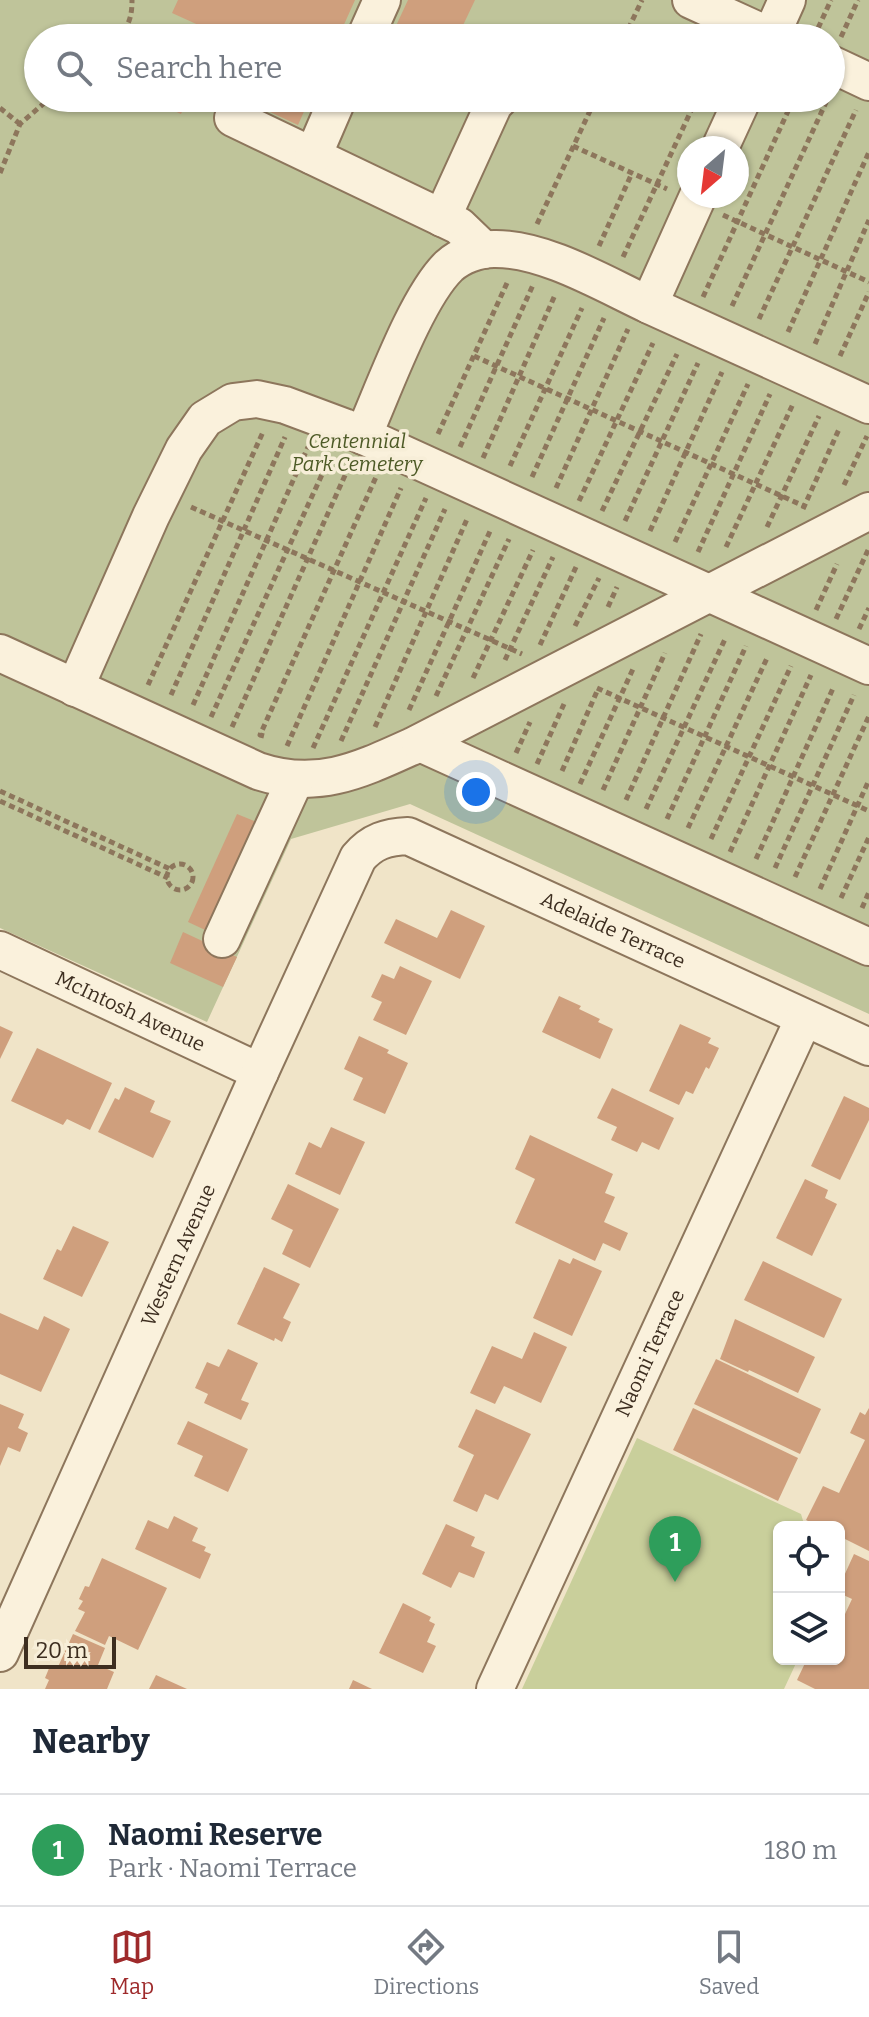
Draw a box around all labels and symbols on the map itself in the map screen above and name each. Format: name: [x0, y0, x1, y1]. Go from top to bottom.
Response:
north arrow: [677, 136, 749, 208]
park label: Centennial Park Cemetery: [291, 429, 424, 476]
your location: [456, 772, 496, 812]
street label: Adelaide Terrace: [537, 886, 689, 973]
street label: McIntosh Avenue: [52, 966, 209, 1057]
street label: Western Avenue: [136, 1180, 220, 1330]
street label: Naomi Terrace: [610, 1286, 689, 1420]
pin: 1: [649, 1516, 701, 1582]
scale bar: [24, 1633, 116, 1669]

